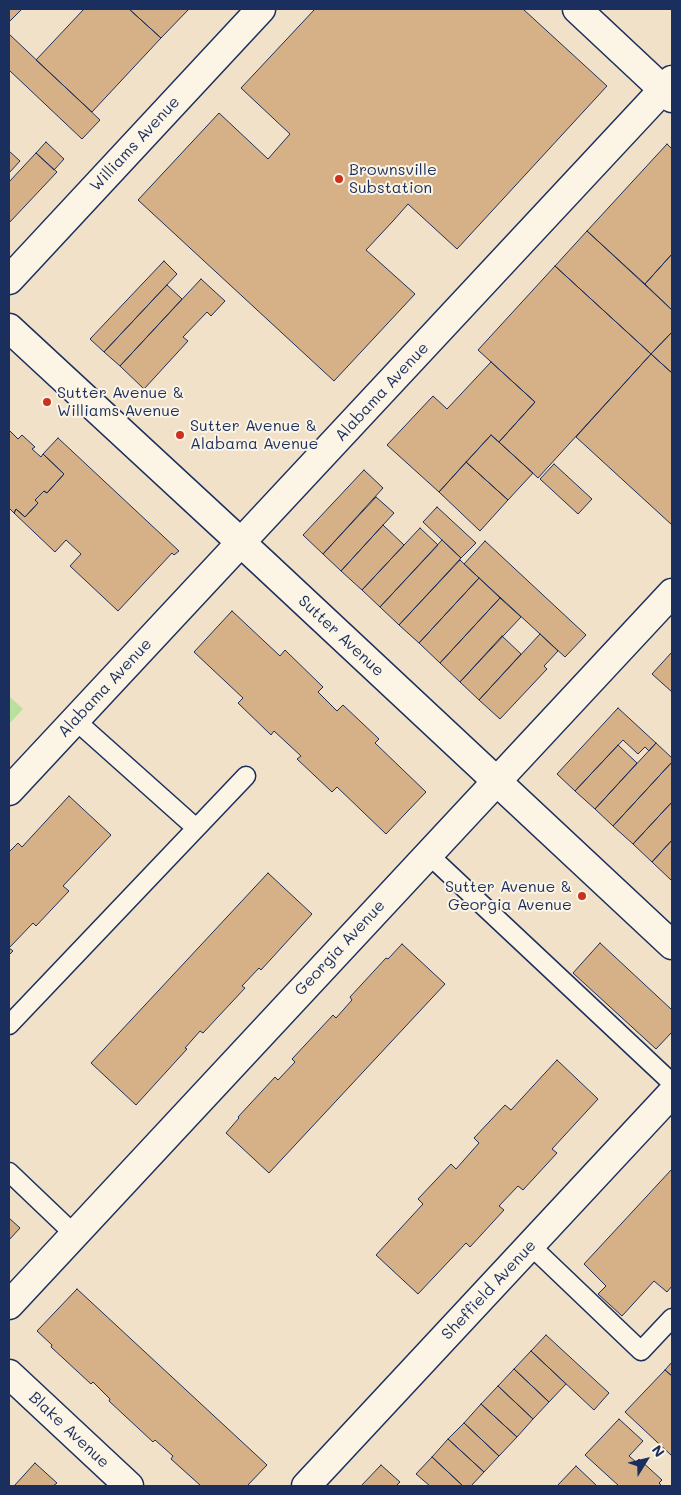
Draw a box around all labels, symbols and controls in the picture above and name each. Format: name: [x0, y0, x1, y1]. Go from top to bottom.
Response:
street label: Williams Avenue: [86, 93, 184, 195]
place label: Brownsville Substation: [349, 160, 437, 198]
marker: Brownsville Substation: [333, 173, 345, 185]
street label: Alabama Avenue: [331, 338, 433, 446]
place label: Sutter Avenue & Williams Avenue: [57, 383, 184, 421]
marker: Sutter Avenue & Williams Avenue: [41, 396, 53, 408]
place label: Sutter Avenue & Alabama Avenue: [190, 416, 318, 454]
marker: Sutter Avenue & Alabama Avenue: [174, 429, 186, 441]
street label: Sutter Avenue: [294, 591, 388, 681]
street label: Alabama Avenue: [54, 634, 156, 742]
place label: Sutter Avenue & Georgia Avenue: [445, 877, 572, 915]
marker: Sutter Avenue & Georgia Avenue: [576, 890, 588, 902]
street label: Georgia Avenue: [291, 896, 389, 1000]
street label: Sheffield Avenue: [438, 1236, 540, 1344]
street label: Blake Avenue: [25, 1388, 113, 1472]
north arrow: [621, 1435, 671, 1485]
text: N: [648, 1441, 669, 1461]

